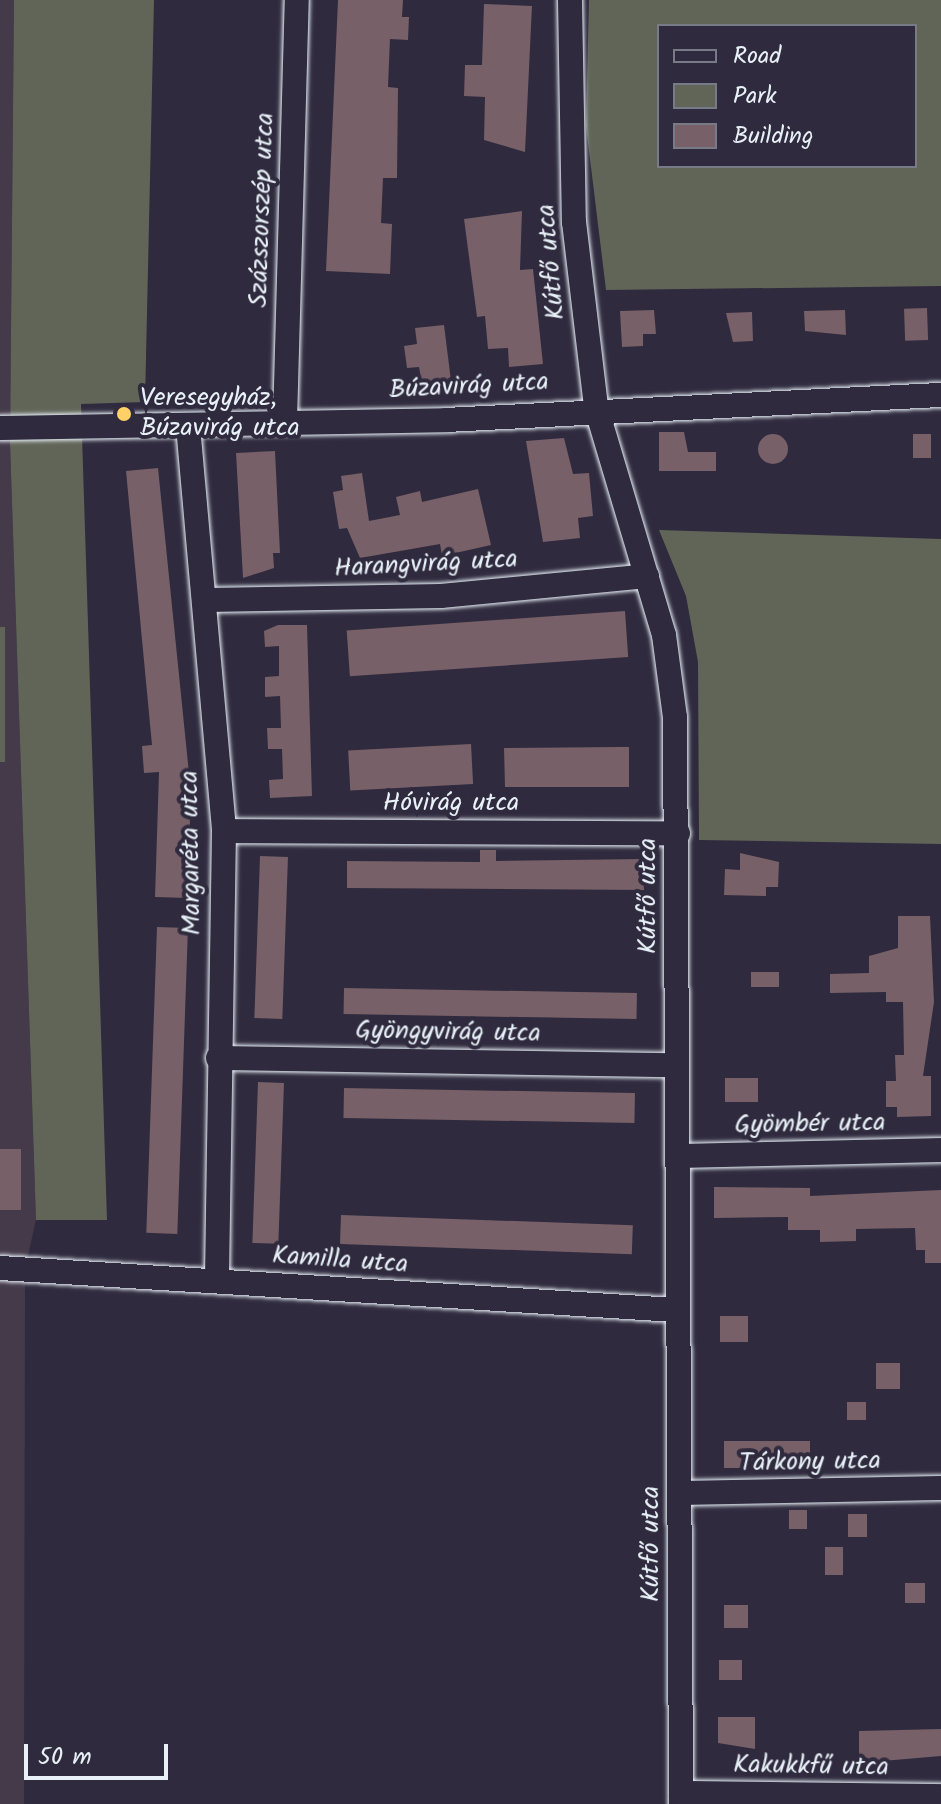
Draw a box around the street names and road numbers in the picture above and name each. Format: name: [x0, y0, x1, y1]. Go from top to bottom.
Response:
street label: Százszorszép utca: [244, 112, 282, 308]
street label: Kútfő utca: [531, 203, 573, 321]
street label: Búzavirág utca: [388, 367, 550, 407]
street label: Harangvirág utca: [333, 545, 519, 585]
street label: Margaréta utca: [175, 770, 209, 936]
street label: Hóvirág utca: [383, 788, 519, 820]
street label: Kútfő utca: [633, 838, 665, 954]
street label: Gyöngyvirág utca: [355, 1016, 541, 1050]
street label: Gyömbér utca: [734, 1108, 886, 1142]
street label: Kamilla utca: [271, 1241, 409, 1281]
street label: Tárkony utca: [739, 1446, 881, 1480]
street label: Kútfő utca: [636, 1486, 668, 1602]
street label: Kakukkfű utca: [733, 1750, 889, 1784]

